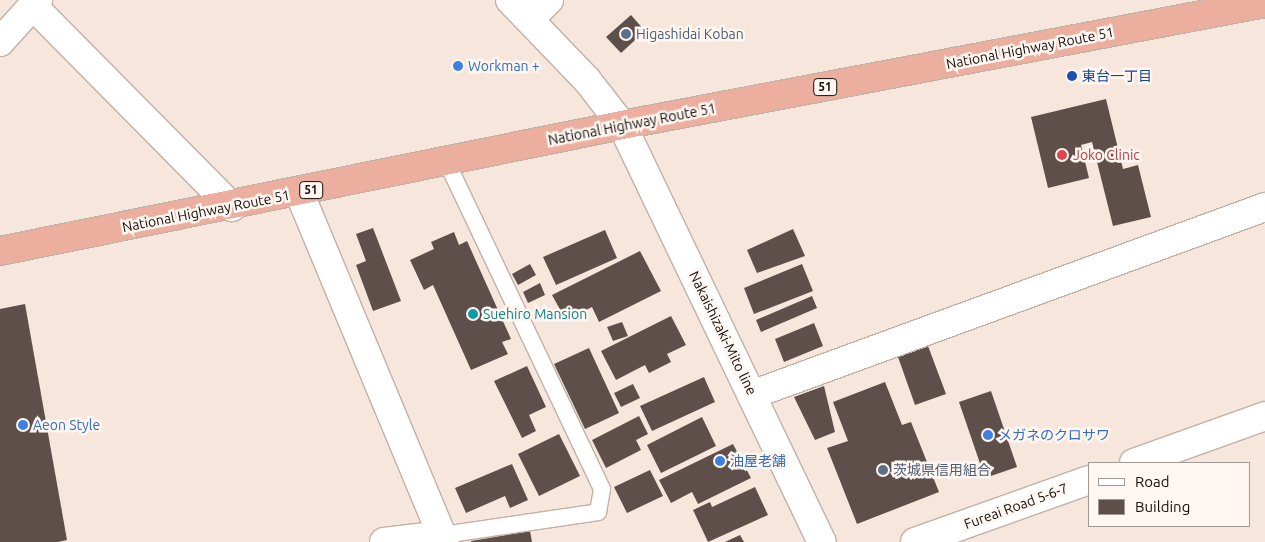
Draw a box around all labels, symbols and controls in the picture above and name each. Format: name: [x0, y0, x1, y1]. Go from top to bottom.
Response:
street label: National Highway Route 51: [945, 23, 1115, 73]
place label: Higashidai Koban: [636, 26, 744, 42]
marker: Higashidai Koban: [620, 28, 632, 40]
place label: Workman +: [468, 58, 540, 74]
marker: Workman +: [452, 60, 464, 72]
place label: 東台一丁目: [1082, 68, 1152, 84]
marker: 東台一丁目: [1066, 70, 1078, 82]
road number: 51: [812, 77, 838, 96]
street label: National Highway Route 51: [547, 99, 717, 149]
place label: Joko Clinic: [1073, 147, 1140, 163]
marker: Joko Clinic: [1055, 148, 1069, 162]
road number: 51: [298, 180, 324, 200]
street label: National Highway Route 51: [121, 186, 291, 236]
street label: Nakaishizaki-Mito line: [686, 268, 760, 398]
place label: Suehiro Mansion: [483, 306, 587, 322]
marker: Suehiro Mansion: [467, 308, 479, 320]
place label: Aeon Style: [33, 417, 100, 433]
marker: Aeon Style: [17, 419, 29, 431]
place label: メガネのクロサワ: [998, 427, 1110, 443]
marker: メガネのクロサワ: [982, 429, 994, 441]
place label: 油屋老舗: [730, 453, 786, 469]
marker: 油屋老舗: [714, 455, 726, 467]
place label: 茨城県信用組合: [893, 462, 991, 478]
legend: [1088, 462, 1250, 527]
marker: 茨城県信用組合: [877, 464, 889, 476]
text: Road: [1135, 473, 1170, 490]
street label: Fureai Road 5-6-7: [962, 479, 1070, 533]
text: Building: [1135, 498, 1190, 515]

